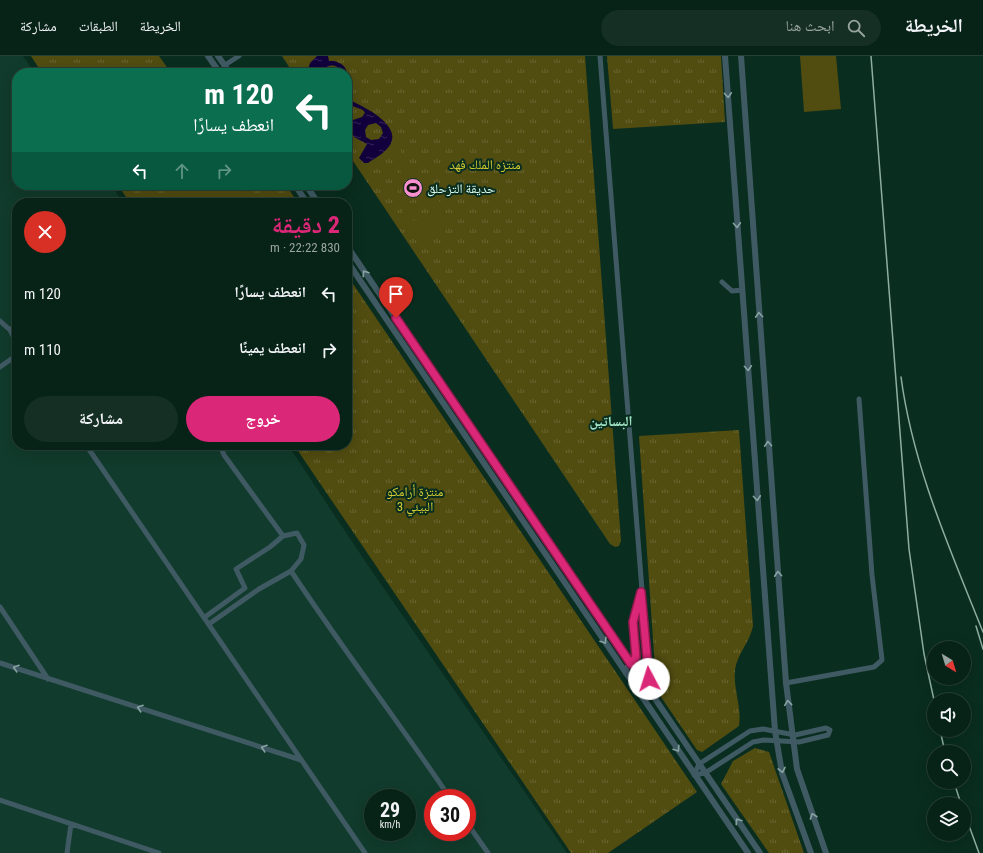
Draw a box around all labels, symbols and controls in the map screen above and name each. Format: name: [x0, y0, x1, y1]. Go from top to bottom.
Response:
search box: [601, 10, 881, 46]
text: الخريطة: [905, 14, 963, 37]
text: ابحث هنا: [786, 17, 835, 35]
icon: search: [845, 17, 867, 39]
text: مشاركة: [20, 18, 57, 34]
text: الطبقات: [79, 18, 118, 34]
text: الخريطة: [140, 18, 181, 34]
text: 120 m: [204, 78, 274, 111]
icon: left: [288, 84, 340, 136]
one-way arrow: [723, 92, 732, 98]
text: انعطف يسارًا: [193, 114, 274, 135]
park label: منتزه الملك فهد: [449, 157, 521, 173]
icon: left: [129, 160, 151, 182]
icon: ahead: [171, 160, 193, 182]
icon: right: [213, 160, 235, 182]
sports icon: حديقة التزحلق: [402, 177, 424, 199]
place label: حديقة التزحلق: [427, 181, 495, 197]
button: close: [24, 211, 66, 253]
text: 2 دقيقة: [272, 211, 340, 239]
one-way arrow: [733, 222, 742, 228]
text: 830 m · 22:22: [270, 240, 340, 255]
one-way arrow: [363, 270, 370, 277]
pin: [379, 277, 413, 318]
text: انعطف يسارًا: [235, 283, 306, 301]
icon: left: [318, 283, 340, 305]
icon: arrive: [385, 283, 407, 305]
text: 120 m: [24, 285, 61, 303]
one-way arrow: [754, 312, 763, 318]
text: انعطف يمينًا: [239, 339, 306, 357]
icon: right: [318, 339, 340, 361]
text: 110 m: [24, 341, 61, 359]
one-way arrow: [743, 365, 752, 371]
button: مشاركة: [24, 396, 178, 442]
button: خروج: [186, 396, 340, 442]
district label: البساتين: [589, 413, 633, 430]
one-way arrow: [764, 441, 773, 447]
park label: منتزة أرامكو البيئي 3: [386, 484, 444, 517]
one-way arrow: [753, 495, 762, 501]
one-way arrow: [773, 571, 782, 577]
one-way arrow: [599, 637, 606, 644]
north arrow: [927, 641, 971, 685]
map controls: [927, 641, 971, 841]
position arrow: [628, 658, 670, 700]
one-way arrow: [13, 665, 20, 673]
button: sound: [927, 693, 971, 737]
one-way arrow: [784, 700, 793, 706]
one-way arrow: [137, 704, 144, 713]
one-way arrow: [261, 744, 268, 753]
one-way arrow: [672, 745, 679, 752]
button: search: [927, 745, 971, 789]
one-way arrow: [778, 767, 786, 773]
speed limit sign: 30: [424, 789, 476, 841]
button: layers: [927, 797, 971, 841]
text: 29: [380, 798, 400, 822]
one-way arrow: [809, 813, 817, 820]
one-way arrow: [735, 818, 743, 825]
text: km/h: [380, 819, 400, 830]

